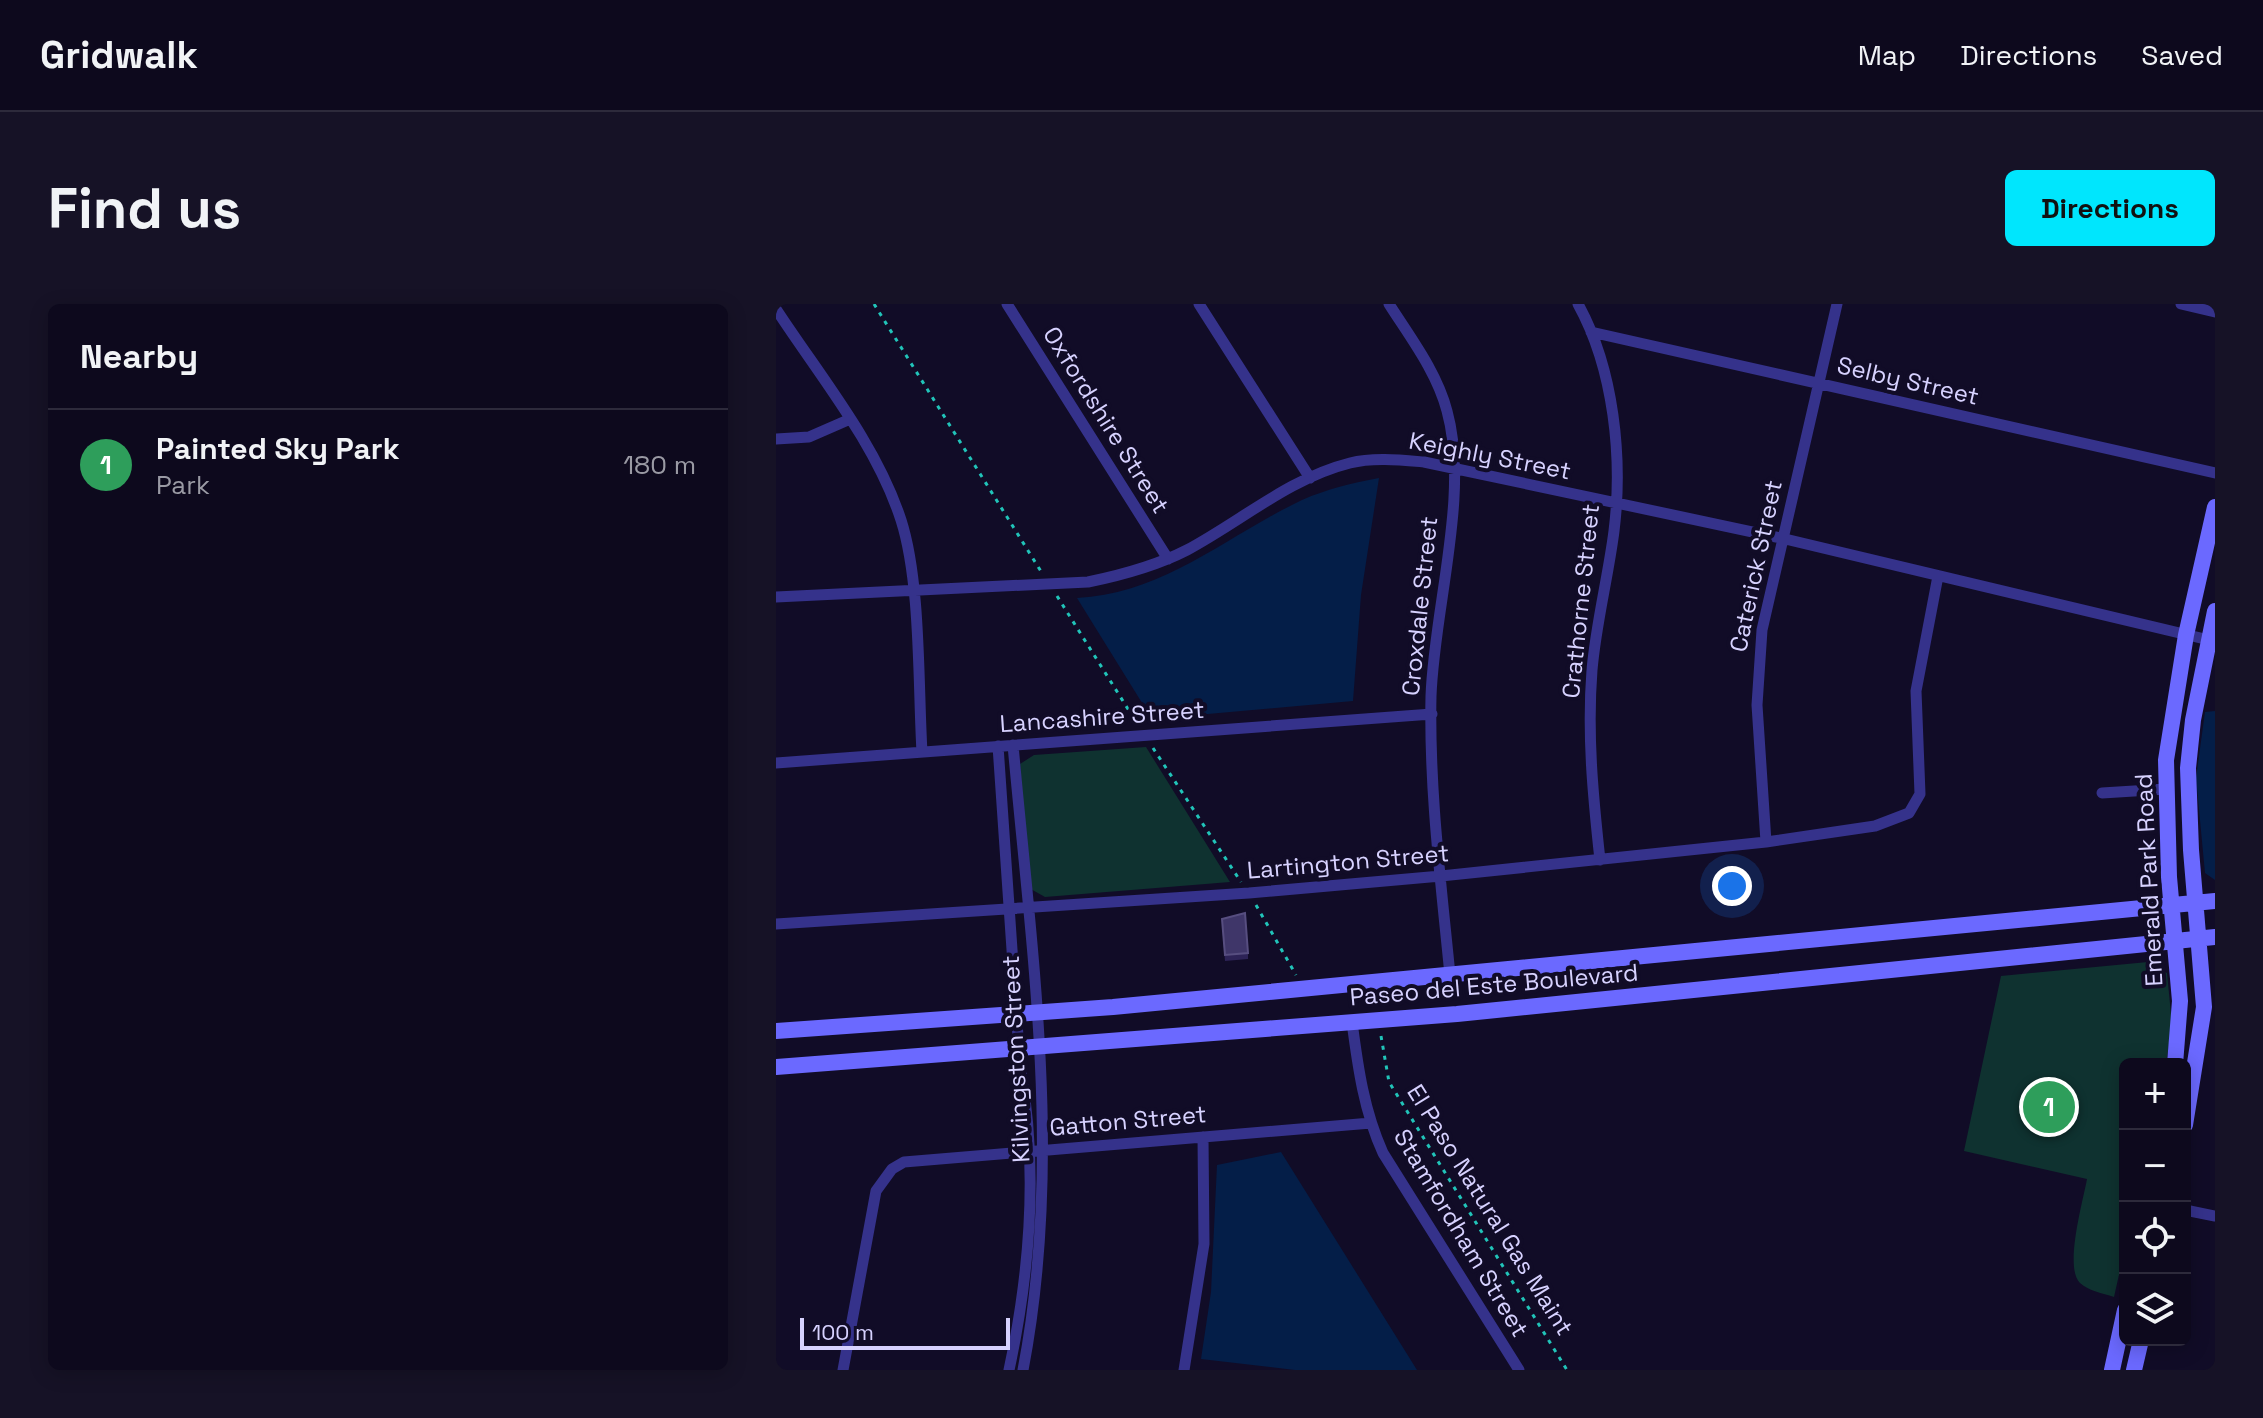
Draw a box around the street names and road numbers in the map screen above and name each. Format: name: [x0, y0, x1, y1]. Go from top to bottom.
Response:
street label: Oxfordshire Street: [1036, 320, 1176, 519]
street label: Selby Street: [1834, 349, 1982, 412]
street label: Keighly Street: [1406, 425, 1574, 486]
street label: Caterick Street: [1722, 477, 1789, 655]
street label: Crathorne Street: [1555, 502, 1606, 700]
street label: Croxdale Street: [1395, 515, 1444, 697]
street label: Lancashire Street: [999, 694, 1205, 739]
street label: Emerald Park Road: [2127, 773, 2170, 987]
street label: Lartington Street: [1246, 837, 1450, 886]
street label: Kilvingston Street: [995, 955, 1036, 1163]
street label: Paseo del Este Boulevard: [1348, 956, 1640, 1013]
street label: El Paso Natural Gas Maint: [1400, 1078, 1581, 1341]
street label: Gatton Street: [1048, 1098, 1208, 1143]
street label: Stamfordham Street: [1387, 1123, 1536, 1342]

